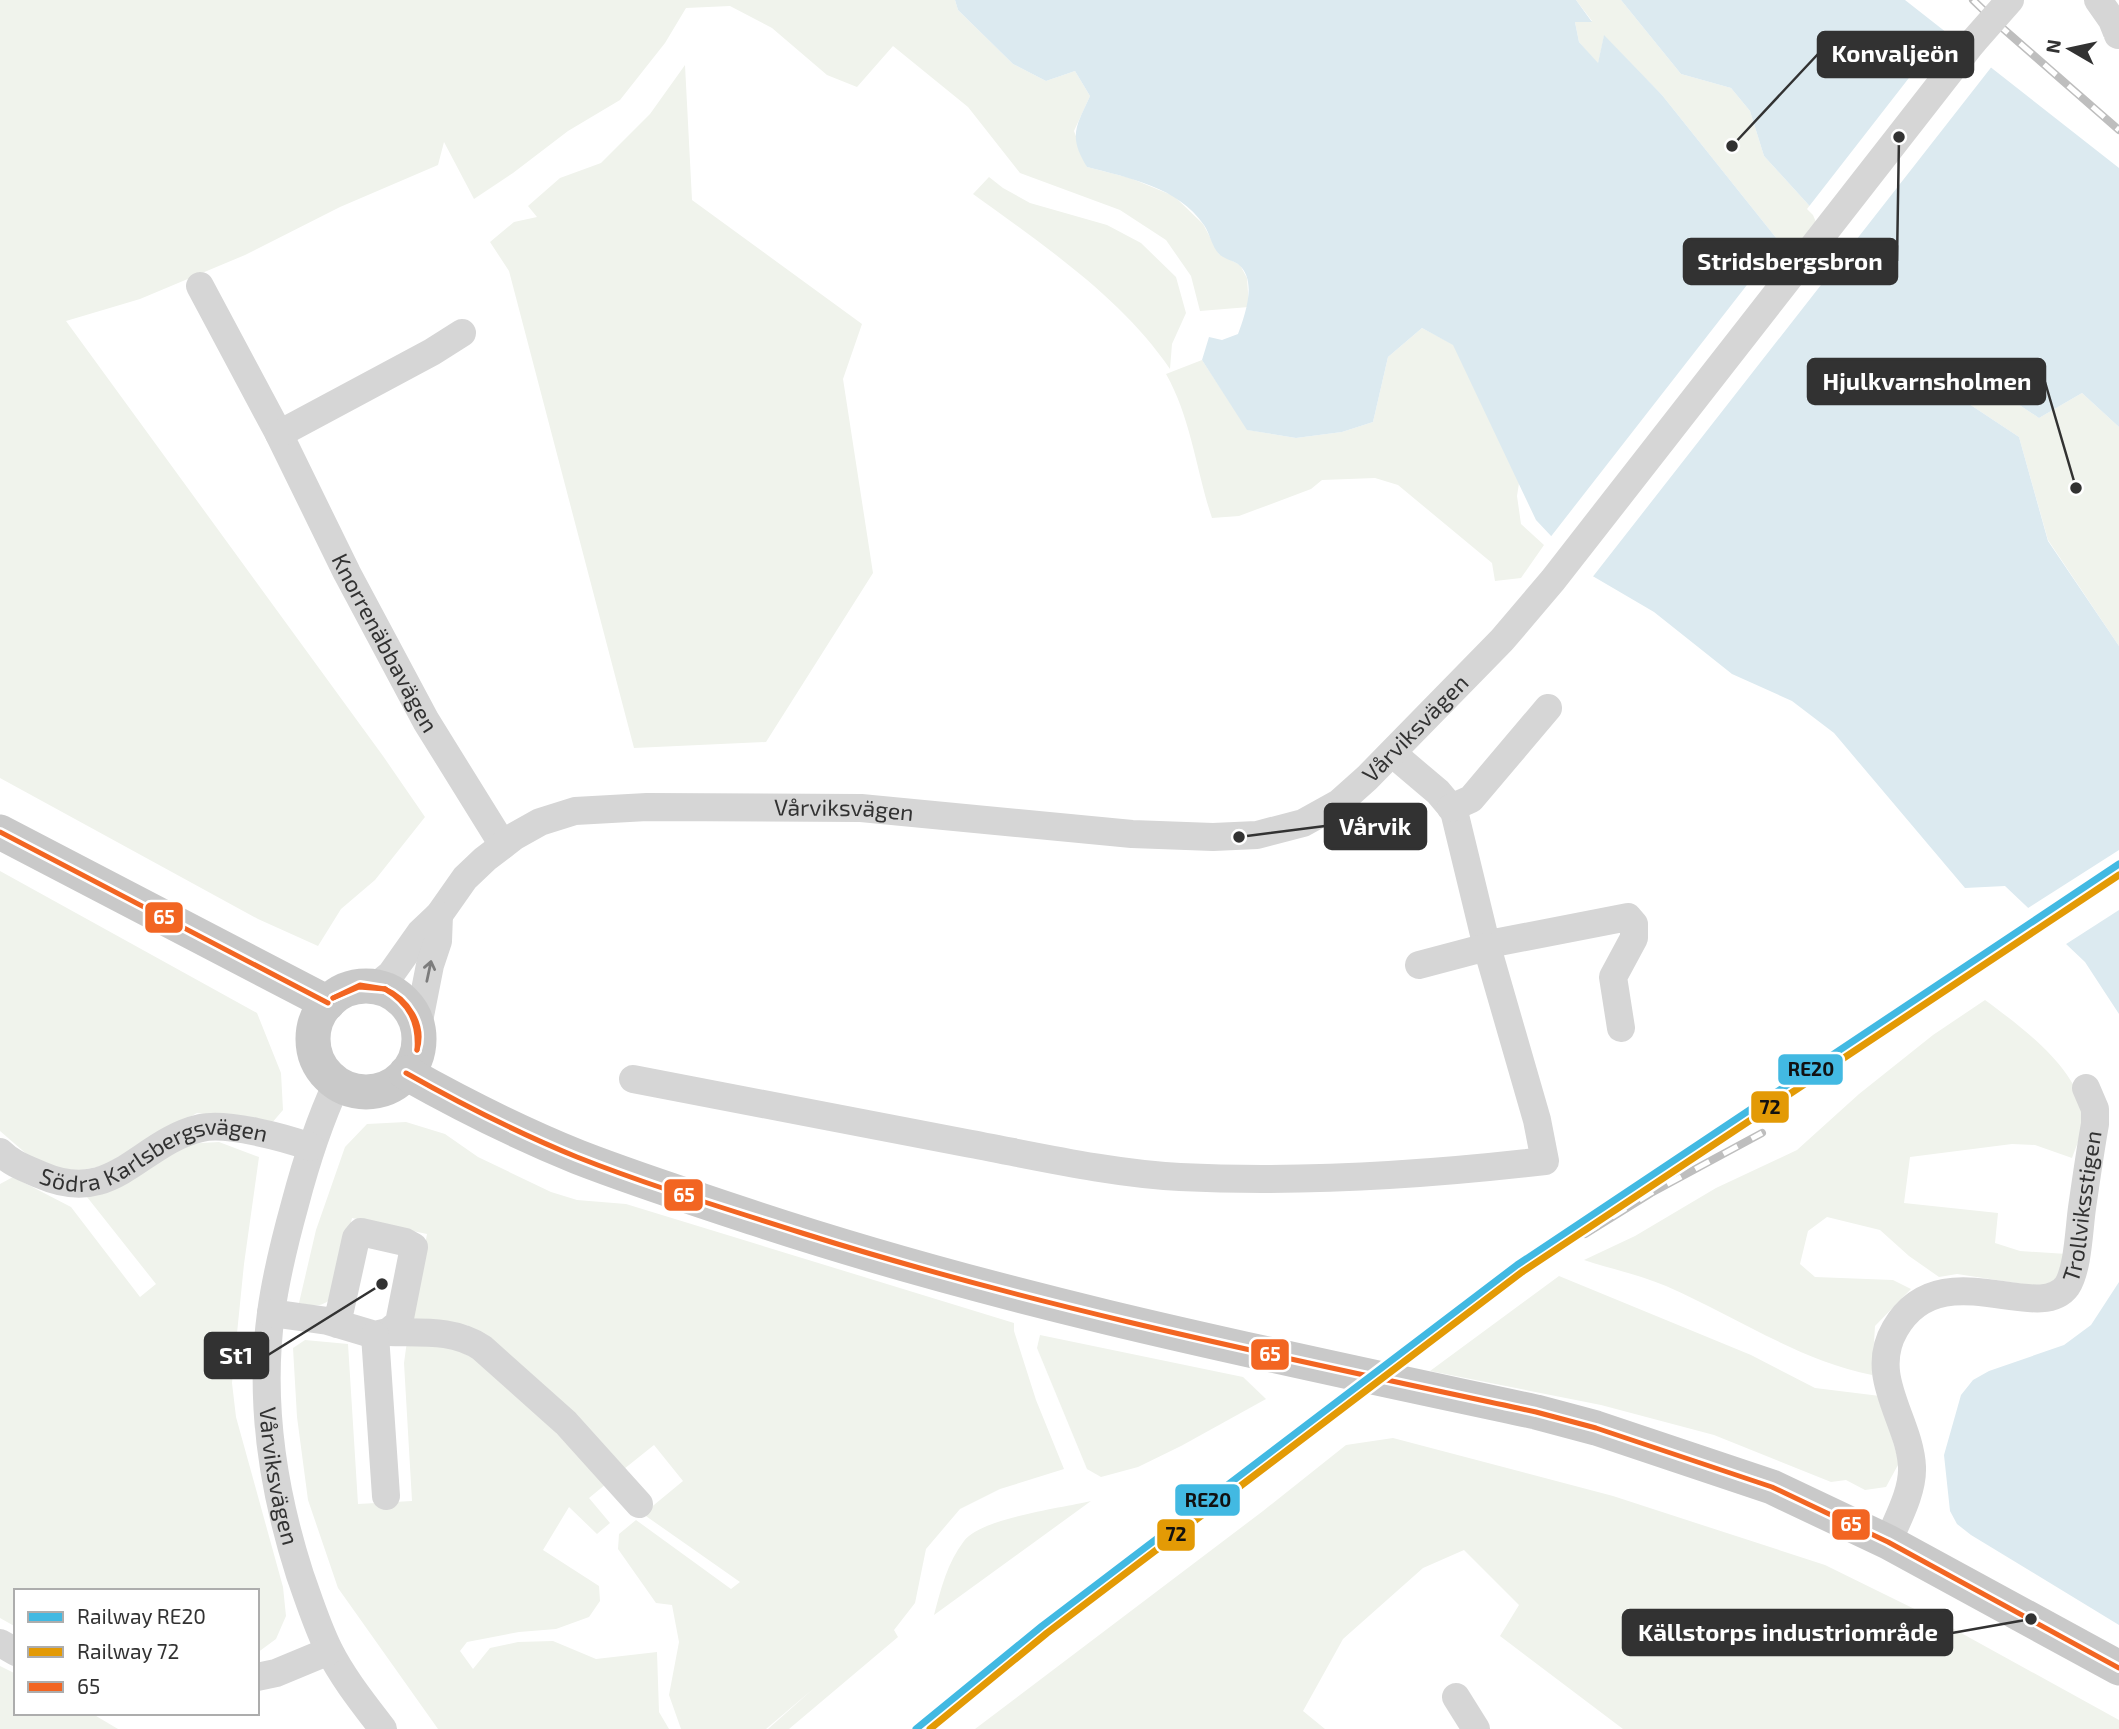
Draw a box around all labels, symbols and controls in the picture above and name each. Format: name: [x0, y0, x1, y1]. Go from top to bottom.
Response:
north arrow: [2035, 14, 2105, 84]
callout: Konvaljeön: [1818, 32, 1973, 77]
text: Konvaljeön: [1831, 38, 1959, 67]
text: N: [2040, 38, 2065, 55]
callout: Stridsbergsbron: [1684, 239, 1897, 284]
text: Stridsbergsbron: [1697, 246, 1883, 275]
callout: Hjulkvarnsholmen: [1808, 359, 2045, 404]
text: Hjulkvarnsholmen: [1823, 366, 2031, 395]
street label: Knorrenäbbavägen: [327, 549, 445, 737]
street label: Vårviksvägen: [1356, 668, 1474, 787]
street label: Vårviksvägen: [774, 793, 915, 826]
callout: Vårvik: [1325, 804, 1426, 849]
text: Vårvik: [1339, 811, 1412, 840]
line badge: 65: [144, 901, 184, 934]
text: 65: [153, 905, 175, 928]
one-way arrow: [423, 960, 437, 983]
line badge: RE20: [1777, 1053, 1844, 1086]
text: RE20: [1788, 1057, 1834, 1080]
line badge: 72: [1750, 1090, 1790, 1124]
text: 72: [1759, 1095, 1781, 1118]
street label: Södra Karlsbergsvägen: [36, 1112, 270, 1197]
street label: Trollviksstigen: [2056, 1128, 2107, 1285]
line badge: 65: [663, 1178, 704, 1212]
text: 65: [673, 1183, 695, 1206]
callout: St1: [205, 1333, 268, 1378]
line badge: 65: [1250, 1338, 1290, 1371]
text: St1: [219, 1340, 253, 1369]
text: 65: [1259, 1342, 1281, 1365]
street label: Vårviksvägen: [254, 1406, 305, 1548]
line badge: RE20: [1174, 1483, 1241, 1517]
text: RE20: [1185, 1488, 1231, 1511]
line badge: 65: [1831, 1508, 1871, 1541]
text: 65: [1840, 1512, 1862, 1535]
line badge: 72: [1156, 1518, 1196, 1552]
text: 72: [1165, 1522, 1187, 1545]
legend: [14, 1589, 259, 1715]
text: Railway RE20: [77, 1603, 206, 1628]
callout: Källstorps industriområde: [1623, 1610, 1952, 1655]
text: Källstorps industriområde: [1638, 1617, 1938, 1646]
text: Railway 72: [77, 1638, 179, 1663]
text: 65: [77, 1673, 100, 1698]

